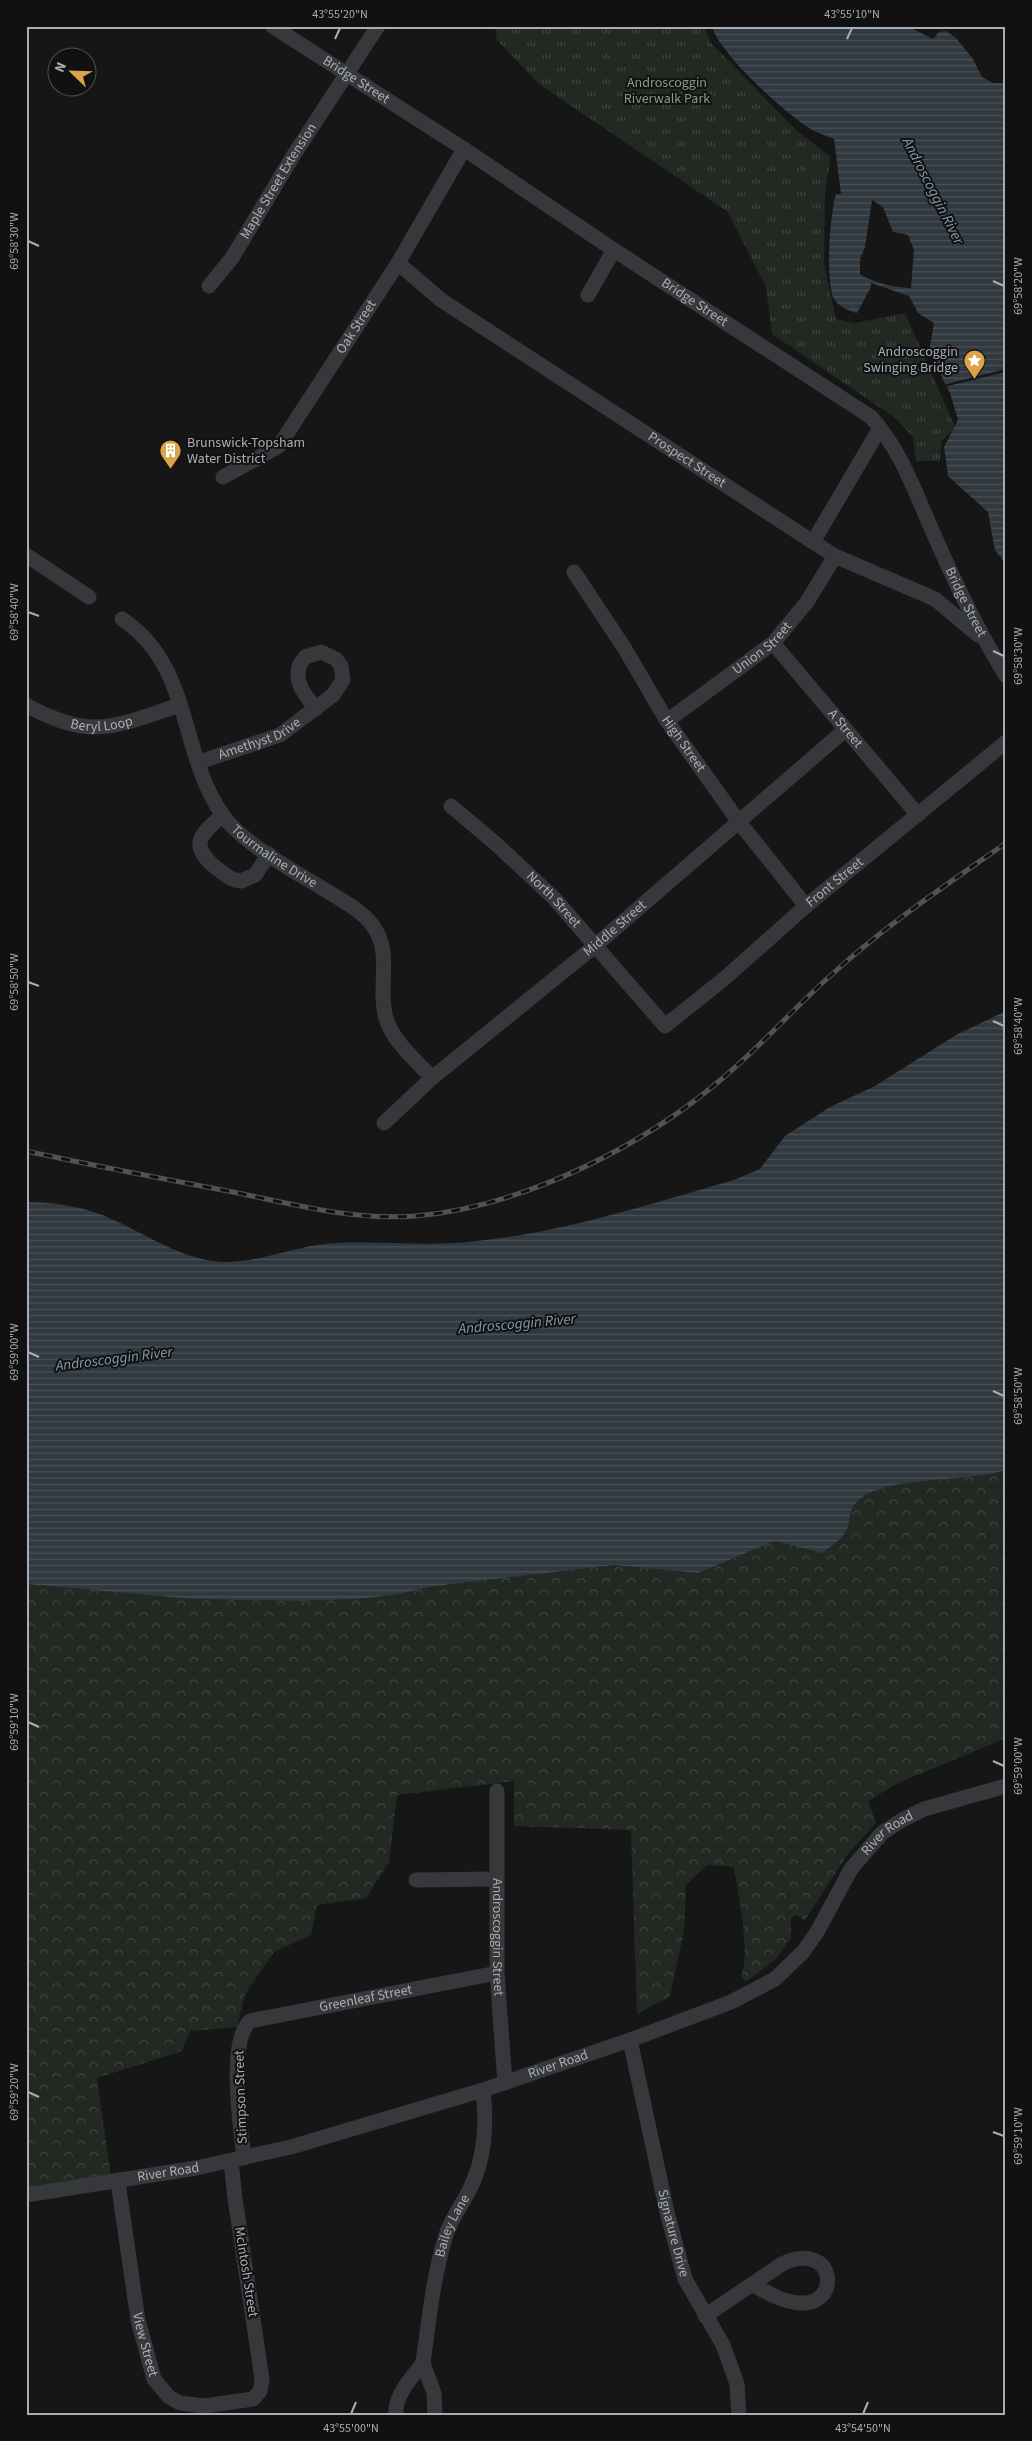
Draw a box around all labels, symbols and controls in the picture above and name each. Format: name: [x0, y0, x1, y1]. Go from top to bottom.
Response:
text: 43°55'20"N: [312, 6, 368, 23]
text: 43°55'10"N: [824, 6, 880, 23]
north arrow: [48, 48, 98, 98]
street label: Bridge Street: [319, 51, 394, 109]
text: N: [50, 59, 72, 76]
park label: Androscoggin Riverwalk Park: [624, 73, 710, 109]
street label: Maple Street Extension: [235, 119, 322, 243]
water label: Androscoggin River: [897, 133, 969, 249]
text: 69°58'30"W: [6, 212, 23, 270]
text: 69°58'20"W: [1010, 257, 1027, 315]
street label: Bridge Street: [657, 273, 732, 332]
street label: Oak Street: [331, 296, 382, 358]
place label: Androscoggin Swinging Bridge: [863, 342, 958, 378]
place icon: Androscoggin Swinging Bridge: [962, 348, 986, 379]
street label: Prospect Street: [644, 427, 730, 493]
place label: Brunswick-Topsham Water District: [187, 433, 305, 469]
building icon: Brunswick-Topsham Water District: [159, 439, 183, 470]
street label: Bridge Street: [940, 564, 992, 641]
text: 69°58'40"W: [6, 583, 23, 641]
street label: Union Street: [728, 617, 797, 680]
text: 69°58'30"W: [1010, 627, 1027, 685]
street label: A Street: [823, 705, 868, 753]
street label: Beryl Loop: [69, 711, 135, 737]
street label: High Street: [656, 712, 711, 777]
street label: Amethyst Drive: [216, 713, 305, 765]
street label: Tourmaline Drive: [226, 820, 321, 893]
street label: Front Street: [802, 853, 868, 912]
street label: North Street: [522, 867, 586, 933]
street label: Middle Street: [579, 896, 651, 961]
text: 69°58'50"W: [6, 953, 23, 1011]
text: 69°58'40"W: [1010, 997, 1027, 1055]
water label: Androscoggin River: [457, 1308, 577, 1340]
text: 69°59'00"W: [6, 1323, 23, 1381]
water label: Androscoggin River: [53, 1341, 174, 1377]
text: 69°58'50"W: [1010, 1367, 1027, 1425]
text: 69°59'10"W: [6, 1693, 23, 1751]
text: 69°59'00"W: [1010, 1737, 1027, 1795]
street label: River Road: [857, 1806, 917, 1860]
street label: Androscoggin Street: [487, 1878, 509, 1997]
street label: Greenleaf Street: [317, 1980, 414, 2017]
street label: River Road: [525, 2045, 591, 2084]
street label: Stimpson Street: [229, 2050, 253, 2144]
text: 69°59'20"W: [6, 2063, 23, 2121]
text: 69°59'10"W: [1010, 2107, 1027, 2165]
street label: River Road: [136, 2158, 201, 2187]
street label: Signature Drive: [652, 2188, 694, 2279]
street label: Bailey Lane: [430, 2191, 475, 2259]
street label: McIntosh Street: [229, 2225, 263, 2319]
street label: View Street: [127, 2311, 163, 2379]
text: 43°55'00"N: [323, 2420, 379, 2437]
text: 43°54'50"N: [835, 2420, 891, 2437]

